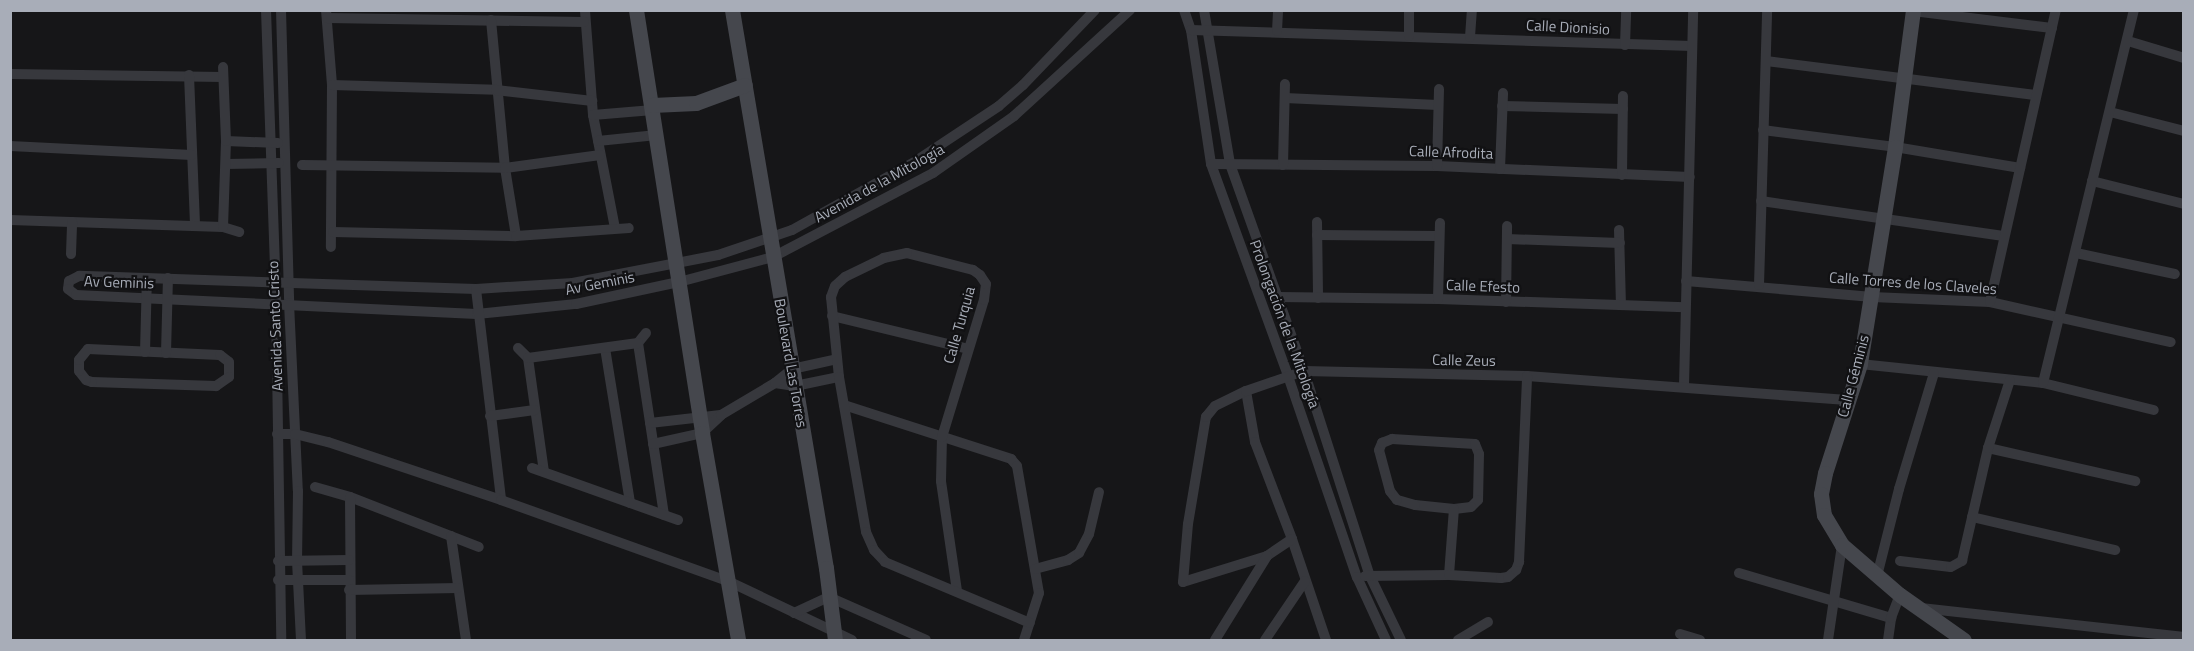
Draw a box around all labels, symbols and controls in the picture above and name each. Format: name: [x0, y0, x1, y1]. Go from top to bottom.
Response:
street label: Calle Dionisio: [1526, 16, 1610, 38]
street label: Avenida de la Mitología: [811, 140, 947, 226]
street label: Calle Afrodita: [1409, 142, 1493, 162]
street label: Prolongación de la Mitología: [1246, 237, 1324, 411]
street label: Avenida Santo Cristo: [264, 261, 286, 391]
street label: Av Geminis: [564, 267, 636, 299]
street label: Calle Torres de los Claveles: [1828, 268, 1998, 298]
street label: Av Geminis: [84, 272, 154, 292]
street label: Calle Efesto: [1446, 276, 1520, 296]
street label: Calle Turquia: [939, 284, 979, 366]
street label: Boulevard Las Torres: [771, 297, 811, 429]
street label: Calle Géminis: [1833, 333, 1873, 419]
street label: Calle Zeus: [1432, 350, 1496, 370]

